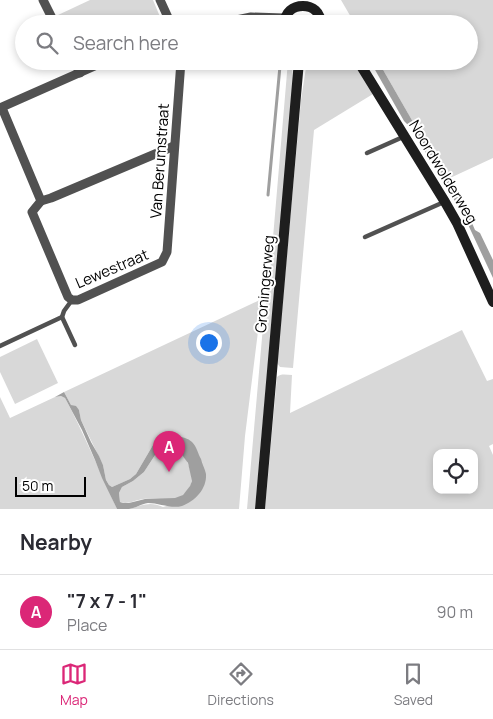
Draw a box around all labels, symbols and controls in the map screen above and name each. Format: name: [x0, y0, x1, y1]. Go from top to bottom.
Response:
search box: [15, 15, 478, 70]
icon: search: [33, 29, 61, 57]
text: Search here: [73, 30, 179, 56]
street label: Van Berumstraat: [145, 103, 174, 219]
street label: Noordwolderweg: [404, 116, 483, 228]
street label: Groningerweg: [250, 234, 279, 334]
street label: Lewestraat: [72, 244, 152, 293]
your location: [196, 330, 222, 356]
pin: A: [153, 431, 185, 472]
map controls: [433, 449, 478, 494]
button: locate: [433, 449, 478, 494]
scale bar: [15, 474, 86, 497]
text: 50 m: [22, 476, 53, 495]
text: Nearby: [20, 528, 92, 556]
text: "7 x 7 - 1": [67, 588, 147, 614]
text: A: [31, 601, 41, 623]
text: 90 m: [437, 601, 473, 623]
text: Place: [67, 614, 107, 636]
tab: Map: [60, 660, 88, 709]
tab: Directions: [208, 660, 274, 709]
tab: Saved: [394, 660, 433, 709]

